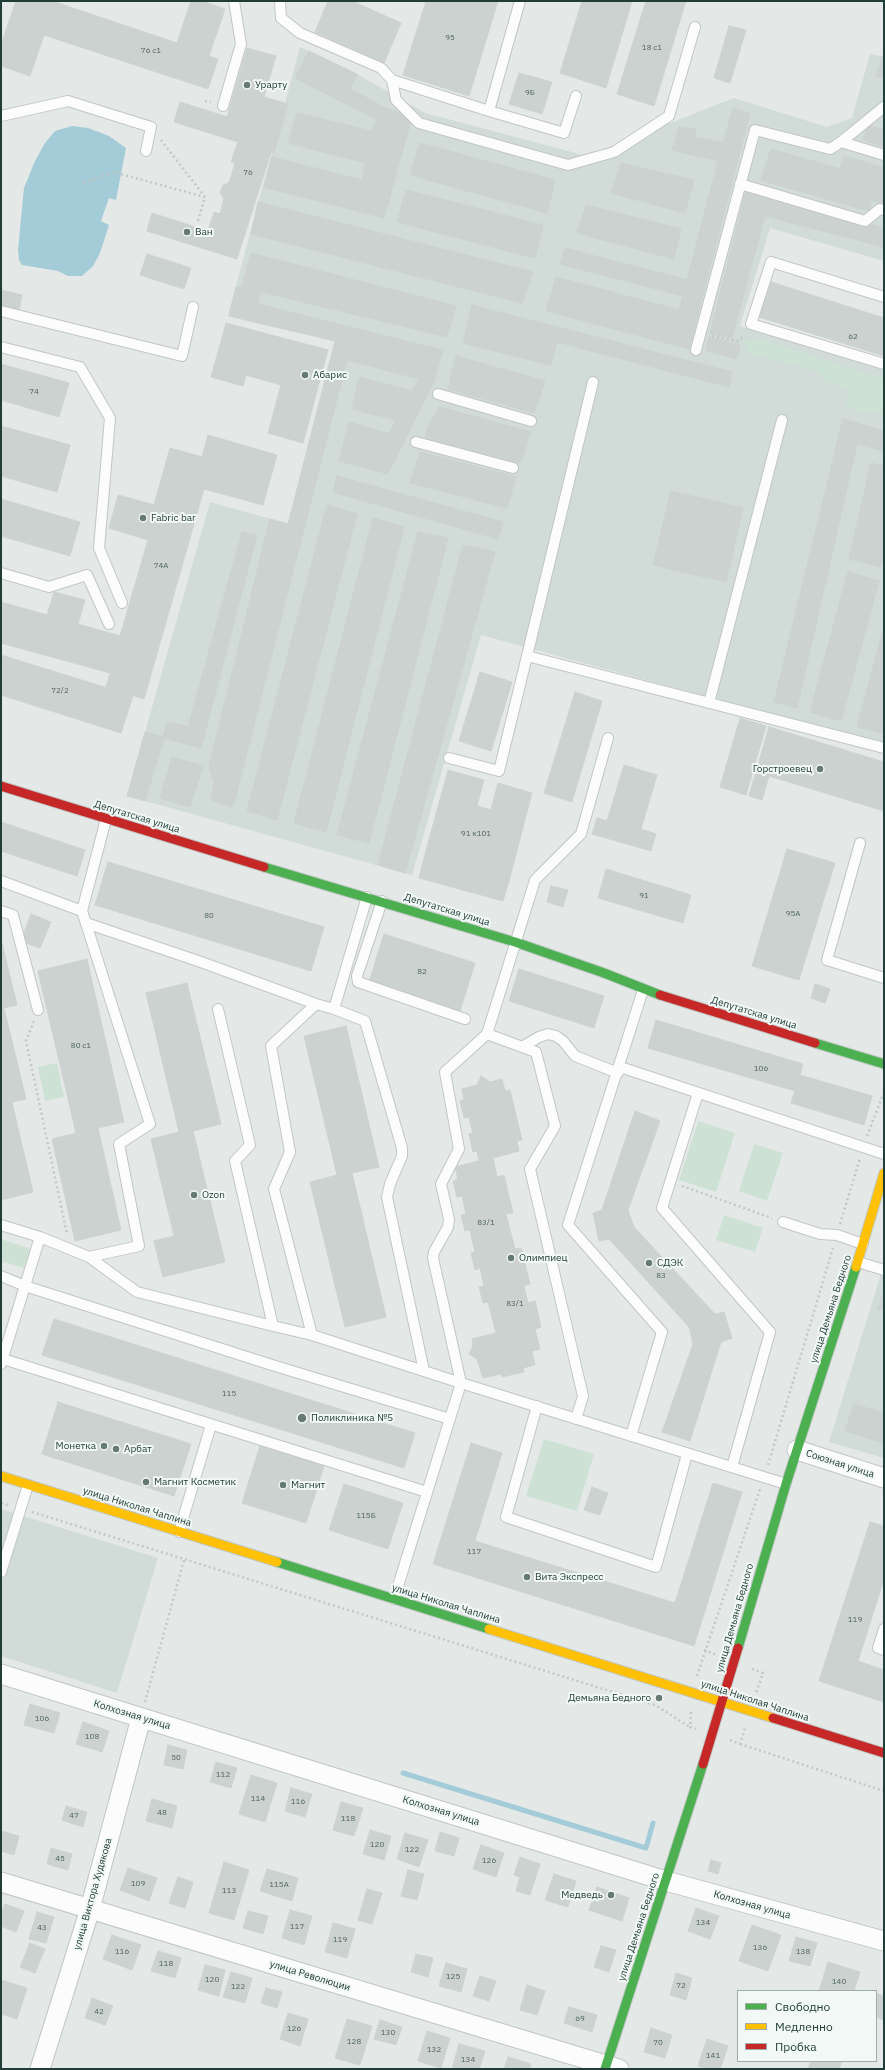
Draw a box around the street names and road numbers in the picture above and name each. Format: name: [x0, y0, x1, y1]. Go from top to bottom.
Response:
street label: Депутатская улица: [93, 798, 181, 836]
street label: Депутатская улица: [403, 891, 491, 929]
street label: Депутатская улица: [710, 994, 798, 1032]
street label: улица Демьяна Бедного: [808, 1253, 854, 1365]
street label: Союзная улица: [804, 1447, 876, 1481]
street label: улица Николая Чаплина: [81, 1485, 193, 1529]
street label: улица Демьяна Бедного: [714, 1562, 756, 1674]
street label: улица Николая Чаплина: [390, 1582, 502, 1626]
street label: улица Николая Чаплина: [699, 1678, 811, 1724]
street label: Колхозная улица: [92, 1698, 172, 1732]
street label: Колхозная улица: [401, 1794, 481, 1828]
street label: улица Виктора Худякова: [71, 1837, 115, 1951]
street label: улица Демьяна Бедного: [616, 1871, 662, 1983]
street label: Колхозная улица: [712, 1888, 792, 1922]
street label: улица Революции: [268, 1958, 352, 1994]

